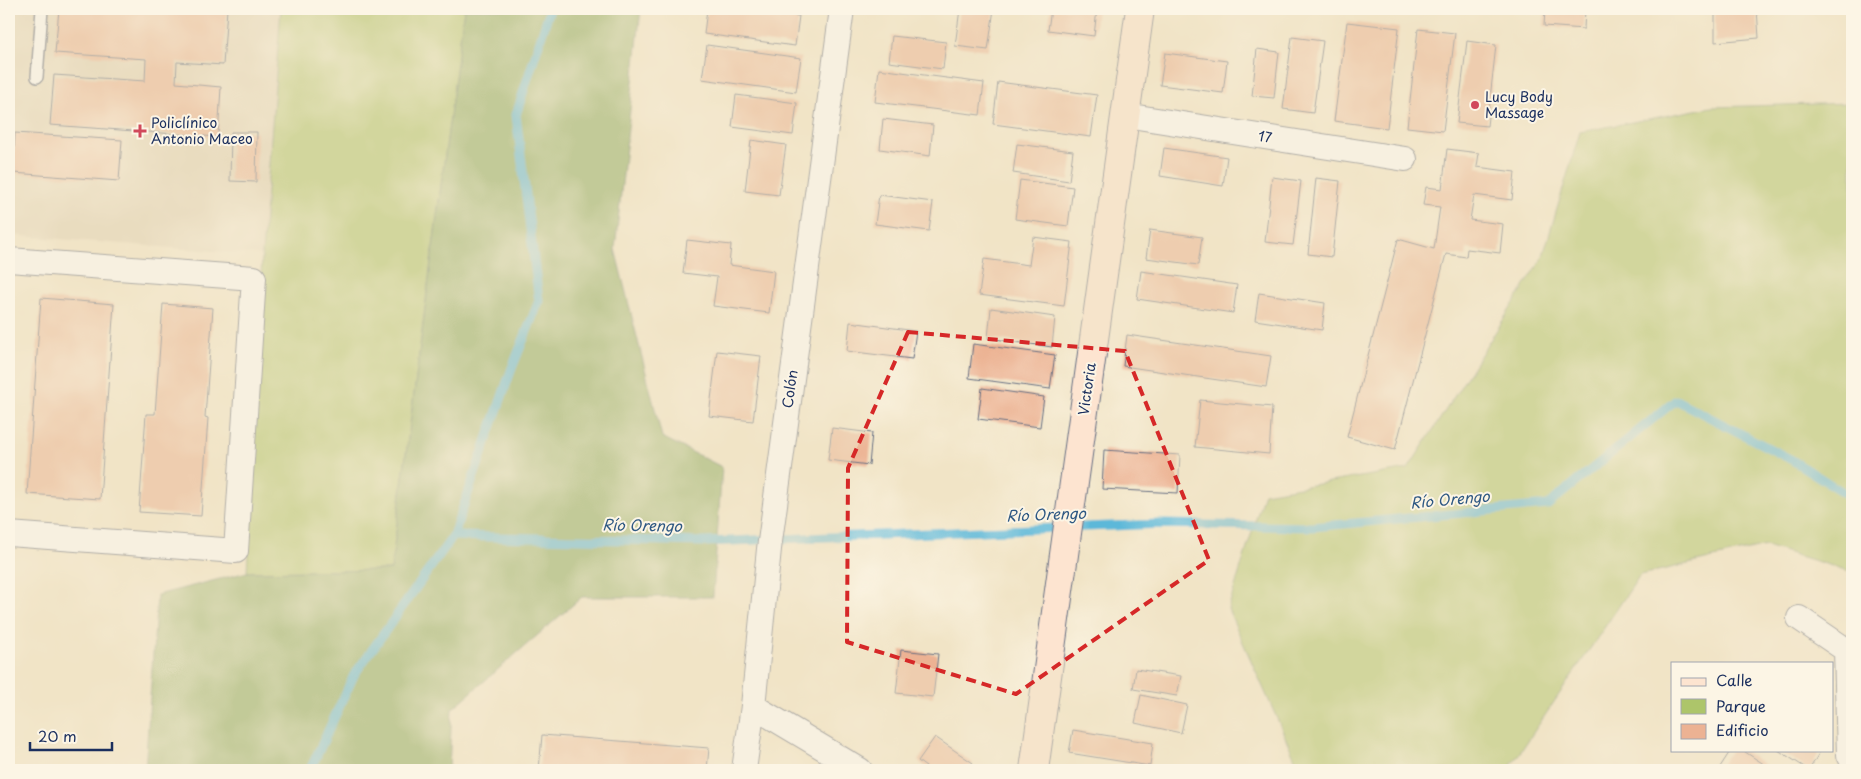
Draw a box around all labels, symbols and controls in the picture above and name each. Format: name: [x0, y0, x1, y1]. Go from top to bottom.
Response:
place label: Lucy Body Massage: [1485, 86, 1553, 123]
marker: Lucy Body Massage: [1469, 99, 1481, 111]
place label: Policlínico Antonio Maceo: [151, 112, 253, 149]
marker: Policlínico Antonio Maceo: [133, 124, 147, 138]
street label: 17: [1257, 125, 1274, 148]
street label: Victoria: [1072, 361, 1101, 417]
street label: Colón: [776, 368, 803, 410]
water label: Río Orengo: [1409, 483, 1492, 513]
water label: Río Orengo: [1006, 501, 1088, 526]
water label: Río Orengo: [602, 512, 683, 537]
legend: [1671, 662, 1834, 752]
text: Calle: [1716, 668, 1753, 691]
text: Parque: [1716, 694, 1766, 717]
text: Edificio: [1716, 718, 1769, 741]
scale bar: [30, 719, 112, 751]
text: 20 m: [38, 724, 77, 747]

